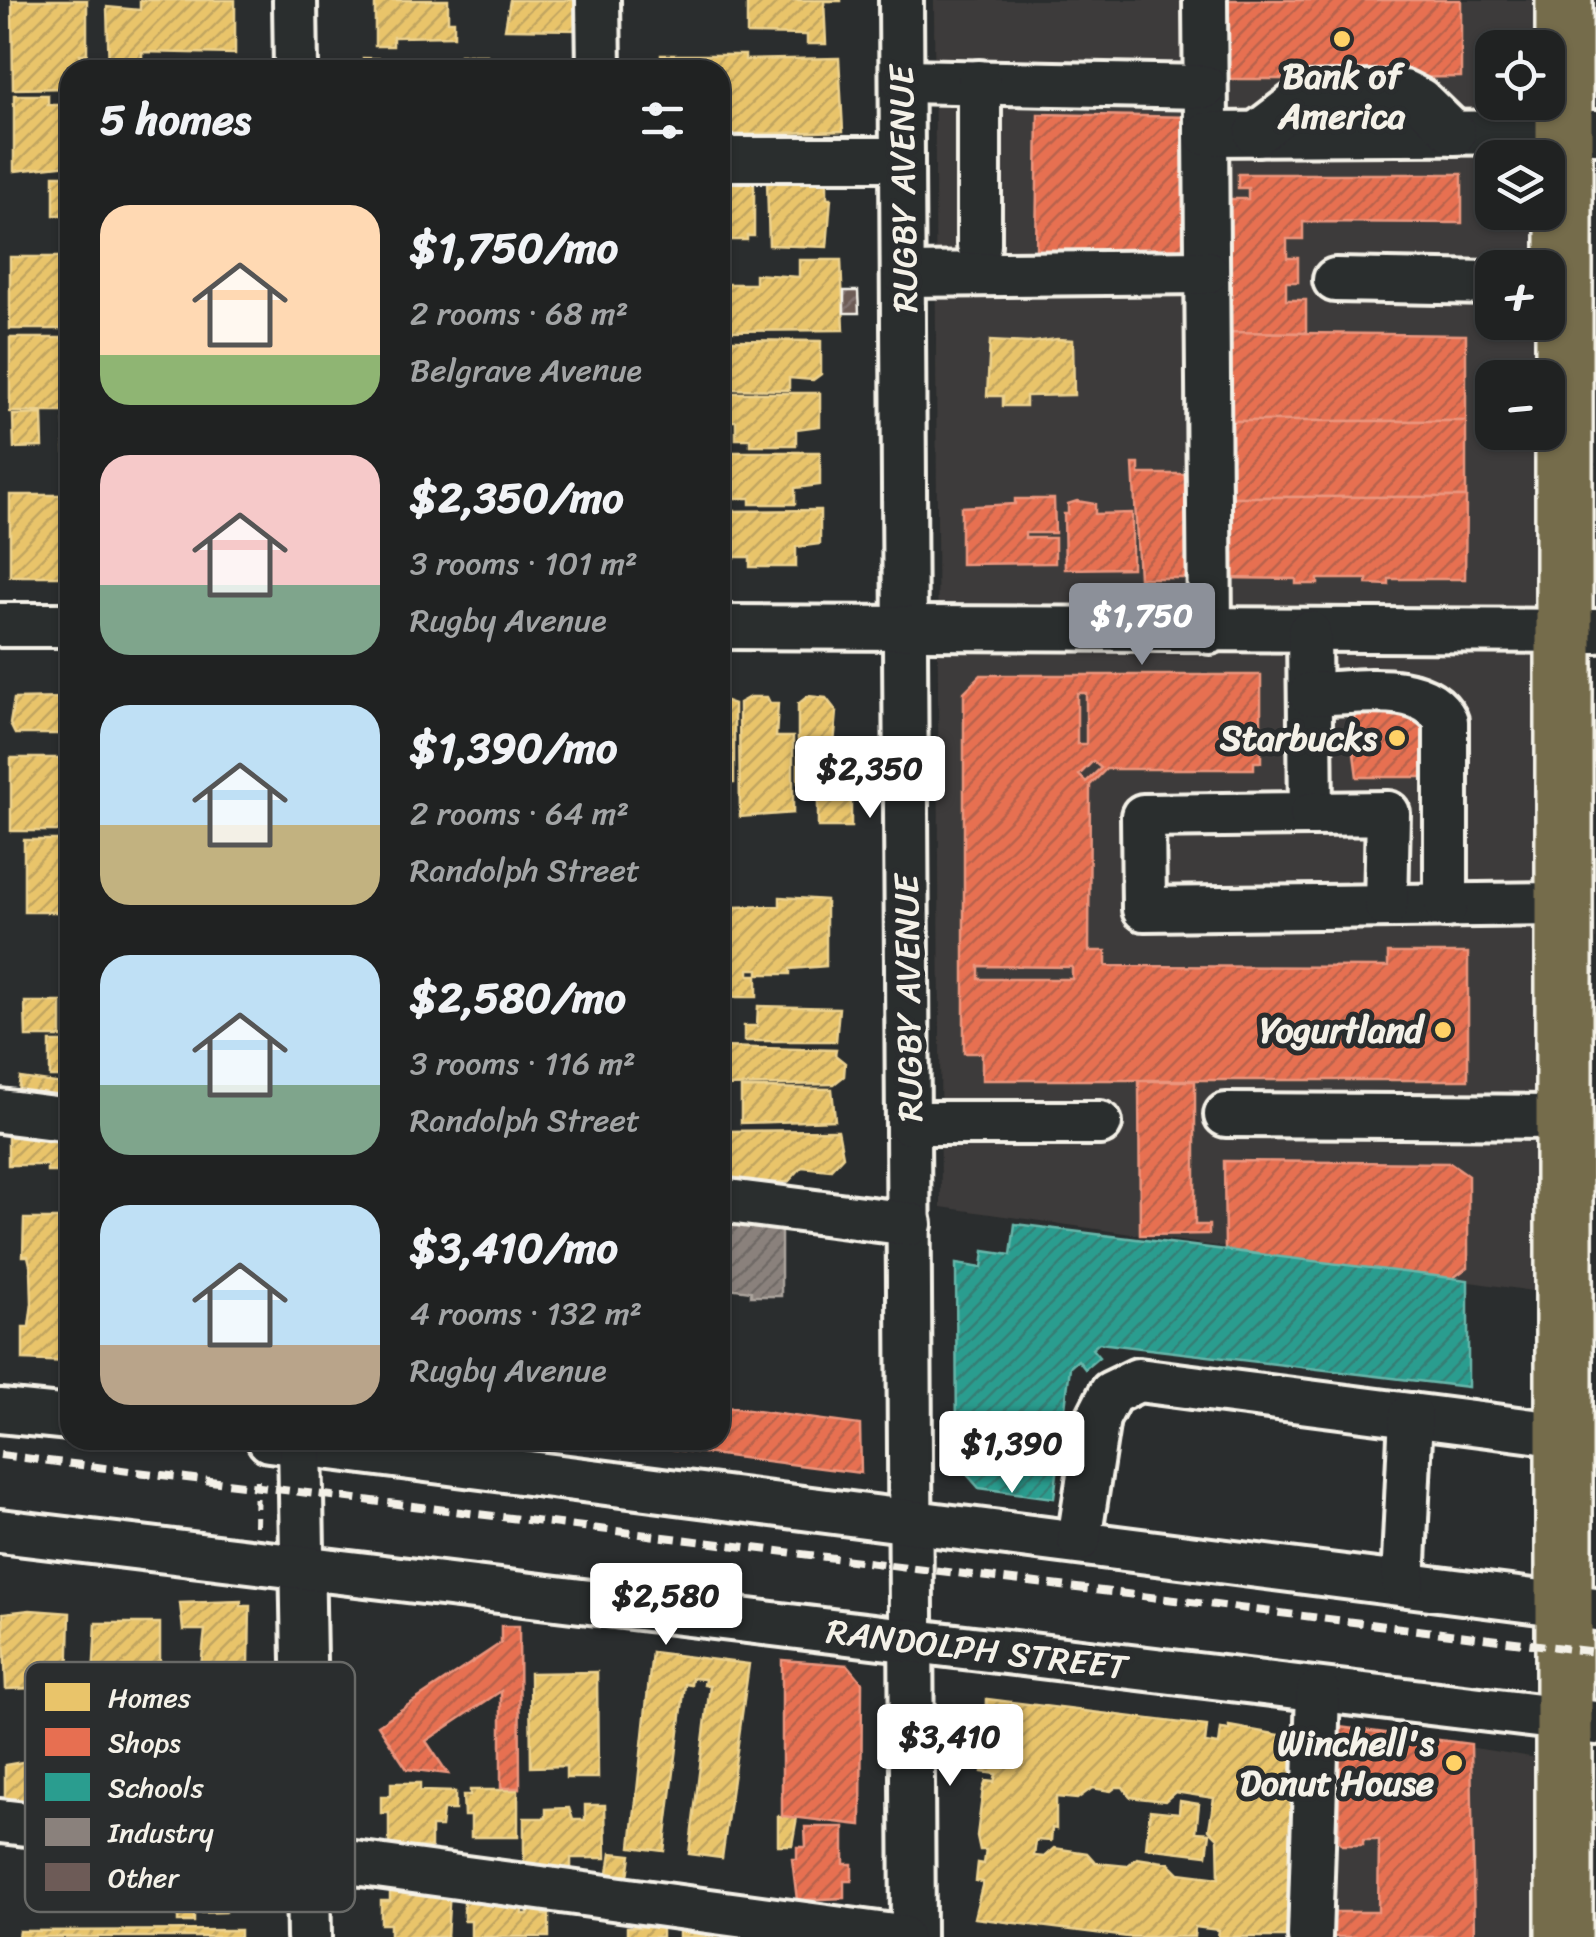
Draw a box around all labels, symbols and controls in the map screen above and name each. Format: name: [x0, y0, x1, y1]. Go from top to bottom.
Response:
marker: Bank of America: [1331, 28, 1353, 50]
map controls: [1475, 30, 1565, 450]
button: locate: [1475, 30, 1565, 120]
place label: Bank of America: [1277, 45, 1406, 147]
street label: RUGBY AVENUE: [870, 62, 936, 313]
text: 5 homes: [100, 83, 251, 157]
icon: filters: [635, 93, 690, 148]
button: layers: [1475, 140, 1565, 230]
text: $1,750/mo: [410, 211, 618, 285]
icon: home: [180, 245, 300, 365]
button: +: [1475, 250, 1565, 340]
text: 2 rooms · 68 m²: [410, 285, 628, 342]
text: Belgrave Avenue: [410, 342, 642, 399]
button: −: [1475, 360, 1565, 450]
text: $2,350/mo: [410, 461, 624, 535]
icon: home: [180, 495, 300, 615]
text: 3 rooms · 101 m²: [410, 535, 638, 592]
pin: $1,750: [1061, 583, 1223, 668]
text: $1,750: [1091, 587, 1193, 644]
text: Rugby Avenue: [410, 592, 607, 649]
place label: Starbucks: [1219, 707, 1378, 769]
text: $1,390/mo: [410, 711, 617, 785]
marker: Starbucks: [1386, 727, 1408, 749]
pin: $2,350: [789, 736, 951, 821]
text: $2,350: [817, 740, 923, 797]
icon: home: [180, 745, 300, 865]
text: 2 rooms · 64 m²: [410, 785, 629, 842]
text: Randolph Street: [410, 842, 640, 899]
street label: RUGBY AVENUE: [875, 871, 941, 1122]
text: $2,580/mo: [410, 961, 626, 1035]
icon: home: [180, 995, 300, 1115]
place label: Yogurtland: [1260, 999, 1426, 1061]
marker: Yogurtland: [1432, 1019, 1454, 1041]
text: 3 rooms · 116 m²: [410, 1035, 636, 1092]
text: Randolph Street: [410, 1092, 640, 1149]
text: $3,410/mo: [410, 1211, 618, 1285]
icon: home: [180, 1245, 300, 1365]
text: 4 rooms · 132 m²: [410, 1285, 642, 1342]
text: Rugby Avenue: [410, 1342, 607, 1399]
pin: $1,390: [931, 1411, 1093, 1496]
text: $1,390: [961, 1415, 1063, 1472]
pin: $2,580: [585, 1563, 747, 1648]
text: $2,580: [612, 1567, 720, 1624]
street label: RANDOLPH STREET: [823, 1600, 1134, 1699]
legend: [25, 1662, 355, 1912]
text: Homes: [108, 1673, 191, 1722]
pin: $3,410: [869, 1704, 1031, 1789]
text: $3,410: [899, 1708, 1001, 1765]
place label: Winchell's Donut House: [1240, 1712, 1435, 1814]
text: Shops: [108, 1718, 181, 1767]
marker: Winchell's Donut House: [1443, 1752, 1465, 1774]
text: Schools: [108, 1763, 204, 1812]
text: Industry: [107, 1808, 214, 1857]
text: Other: [108, 1853, 180, 1902]

